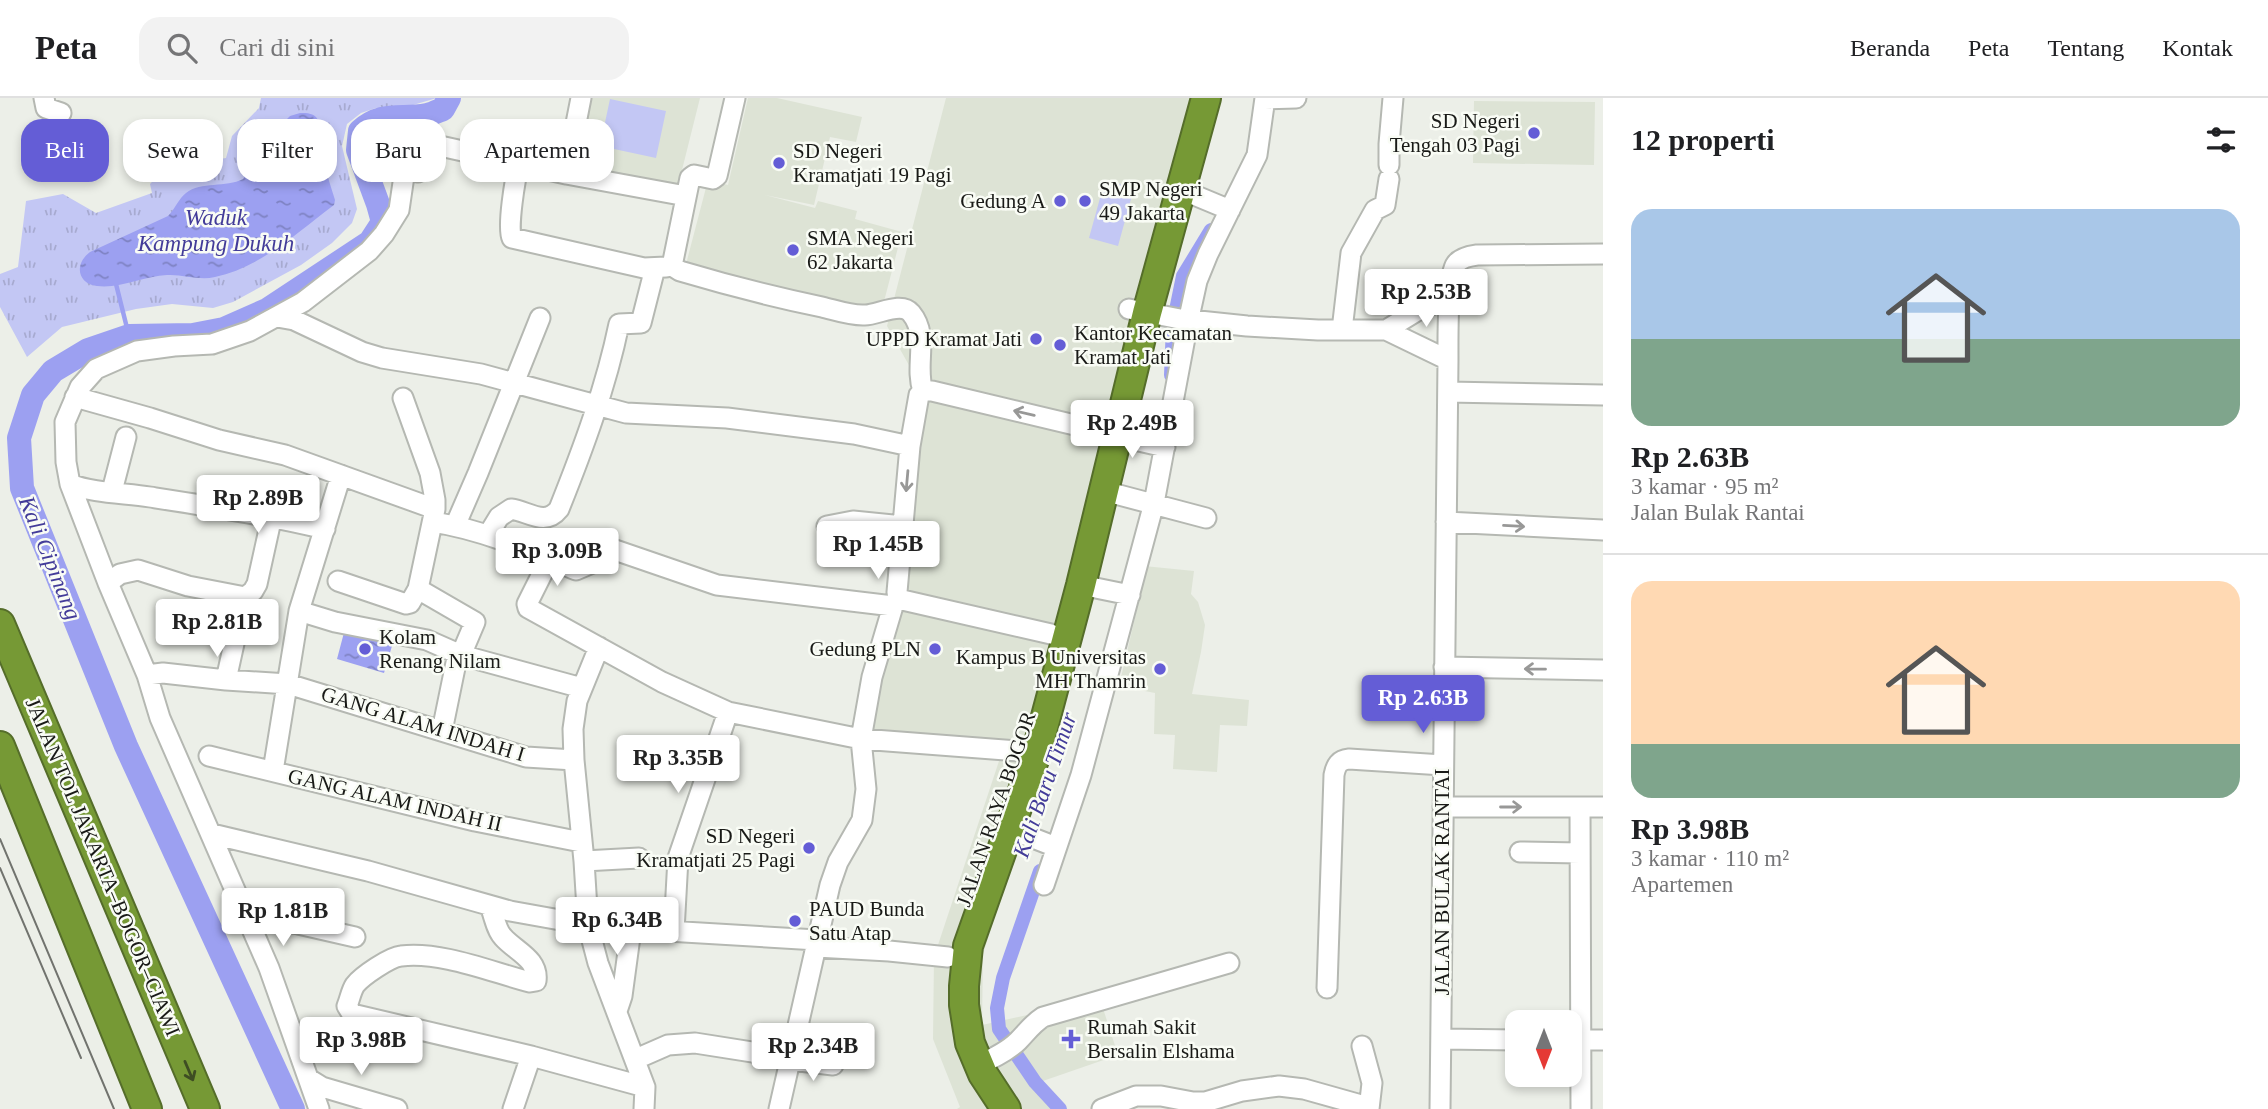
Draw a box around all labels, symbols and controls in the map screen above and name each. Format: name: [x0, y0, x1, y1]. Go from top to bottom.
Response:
search box: [139, 17, 629, 80]
icon: search: [163, 29, 201, 67]
text: Peta: [35, 30, 97, 66]
text: Cari di sini: [219, 33, 335, 62]
text: Beranda: [1850, 35, 1930, 61]
text: Peta: [1968, 35, 2009, 61]
text: Tentang: [2047, 35, 2124, 61]
text: Kontak: [2162, 35, 2233, 61]
place label: SD Negeri Tengah 03 Pagi: [1390, 109, 1520, 157]
chip: Beli: [21, 119, 109, 182]
chip: Sewa: [123, 119, 223, 182]
chip: Filter: [237, 119, 337, 182]
chip: Baru: [351, 119, 446, 182]
chip: Apartemen: [460, 119, 614, 182]
icon: filters: [2202, 121, 2240, 159]
text: 12 properti: [1631, 123, 1775, 156]
marker: SD Negeri Tengah 03 Pagi: [1526, 125, 1542, 141]
place label: SD Negeri Kramatjati 19 Pagi: [793, 139, 952, 187]
marker: SD Negeri Kramatjati 19 Pagi: [771, 155, 787, 171]
place label: SMP Negeri 49 Jakarta: [1099, 177, 1203, 225]
place label: Gedung A: [960, 189, 1047, 213]
marker: Gedung A: [1052, 193, 1068, 209]
marker: SMP Negeri 49 Jakarta: [1077, 193, 1093, 209]
water label: Waduk Kampung Dukuh: [137, 205, 294, 256]
place label: SMA Negeri 62 Jakarta: [807, 226, 914, 274]
marker: SMA Negeri 62 Jakarta: [785, 242, 801, 258]
icon: home: [1873, 255, 1999, 381]
pin: Rp 2.53B: [1354, 270, 1498, 329]
text: Rp 2.53B: [1381, 279, 1471, 304]
place label: Kantor Kecamatan Kramat Jati: [1074, 321, 1233, 369]
place label: UPPD Kramat Jati: [866, 327, 1022, 351]
marker: UPPD Kramat Jati: [1028, 331, 1044, 347]
marker: Kantor Kecamatan Kramat Jati: [1052, 337, 1068, 353]
pin: Rp 2.49B: [1060, 400, 1204, 460]
one-way arrow: [1013, 406, 1036, 419]
text: Rp 2.49B: [1087, 410, 1177, 435]
text: Rp 2.63B: [1631, 440, 1749, 473]
one-way arrow: [900, 469, 913, 492]
text: 3 kamar · 95 m²: [1631, 474, 1778, 499]
pin: Rp 2.89B: [186, 476, 330, 535]
text: Rp 2.89B: [213, 485, 303, 510]
water label: Kali Cipinang: [13, 492, 86, 623]
text: Jalan Bulak Rantai: [1631, 500, 1805, 525]
one-way arrow: [1502, 519, 1525, 532]
pin: Rp 1.45B: [806, 522, 950, 581]
pin: Rp 3.09B: [485, 528, 629, 588]
text: Rp 1.45B: [833, 531, 923, 556]
text: Rp 3.09B: [512, 538, 602, 563]
pin: Rp 2.81B: [145, 600, 289, 659]
text: Rp 2.81B: [172, 609, 262, 634]
place label: Kolam Renang Nilam: [379, 625, 501, 673]
icon: home: [1873, 627, 1999, 753]
place label: Gedung PLN: [810, 637, 921, 661]
marker: Kolam Renang Nilam: [357, 641, 373, 657]
marker: Gedung PLN: [927, 641, 943, 657]
place label: Kampus B Universitas MH Thamrin: [956, 645, 1146, 693]
marker: Kampus B Universitas MH Thamrin: [1152, 661, 1168, 677]
one-way arrow: [1524, 662, 1547, 675]
pin: Rp 2.63B: [1351, 676, 1495, 735]
street label: GANG ALAM INDAH I: [318, 682, 528, 766]
text: Rp 2.63B: [1378, 685, 1468, 710]
street label: JALAN TOL JAKARTA–BOGOR–CIAWI: [21, 694, 185, 1040]
street label: JALAN RAYA BOGOR: [951, 708, 1041, 910]
water label: Kali Baru Timur: [1008, 708, 1082, 862]
pin: Rp 3.35B: [606, 736, 750, 795]
text: Rp 3.35B: [633, 745, 723, 770]
street label: GANG ALAM INDAH II: [286, 764, 504, 836]
street label: JALAN BULAK RANTAI: [1430, 769, 1454, 995]
one-way arrow: [1499, 800, 1522, 814]
text: Rp 3.98B: [1631, 812, 1749, 845]
place label: SD Negeri Kramatjati 25 Pagi: [636, 824, 795, 872]
marker: SD Negeri Kramatjati 25 Pagi: [801, 840, 817, 856]
text: 3 kamar · 110 m²: [1631, 846, 1789, 871]
text: Apartemen: [1631, 872, 1733, 897]
pin: Rp 1.81B: [211, 888, 355, 948]
place label: PAUD Bunda Satu Atap: [809, 897, 925, 945]
text: Rp 1.81B: [238, 898, 328, 923]
pin: Rp 6.34B: [545, 898, 689, 957]
text: Rp 6.34B: [572, 907, 662, 932]
marker: PAUD Bunda Satu Atap: [787, 913, 803, 929]
north arrow: [1505, 1010, 1582, 1087]
map controls: [1505, 1010, 1582, 1087]
place label: Rumah Sakit Bersalin Elshama: [1087, 1015, 1235, 1063]
pin: Rp 3.98B: [289, 1018, 433, 1077]
pin: Rp 2.34B: [741, 1024, 885, 1083]
text: Rp 3.98B: [316, 1027, 406, 1052]
marker: Rumah Sakit Bersalin Elshama: [1061, 1029, 1081, 1049]
text: Rp 2.34B: [768, 1033, 858, 1058]
one-way arrow: [183, 1059, 196, 1081]

